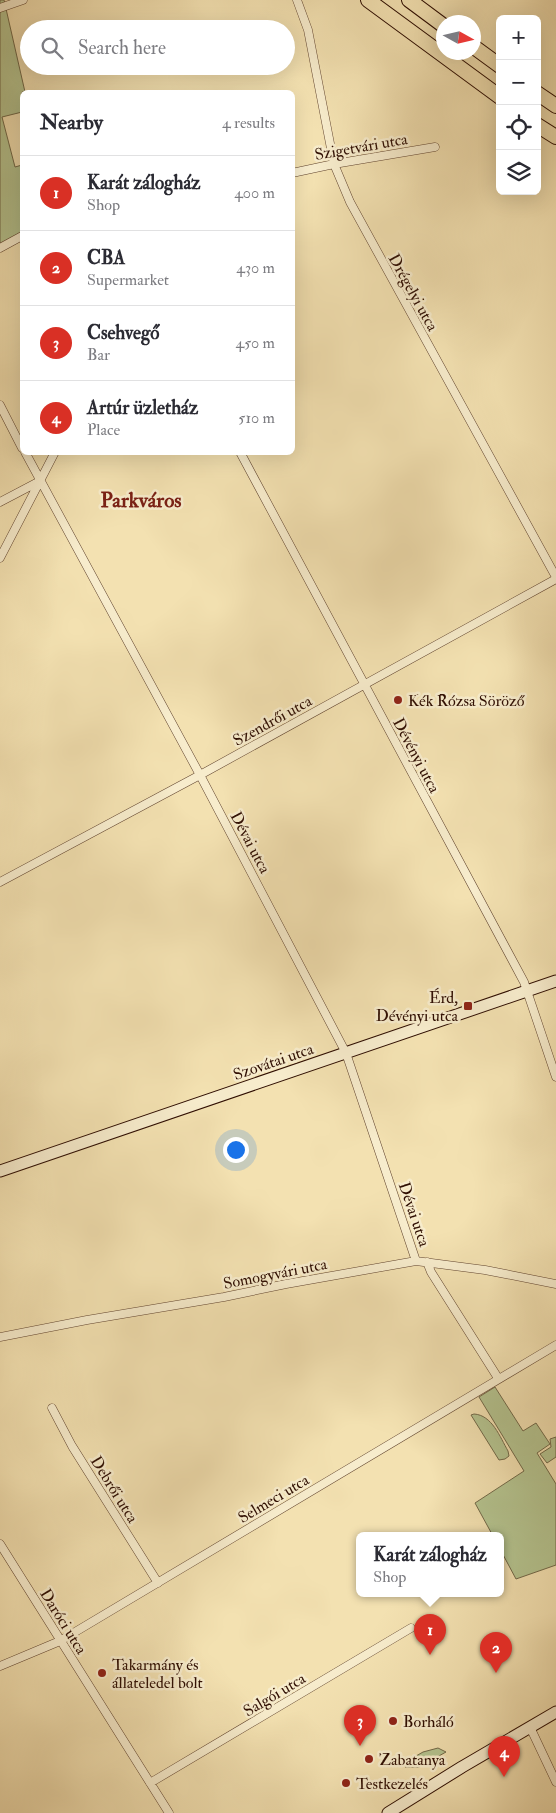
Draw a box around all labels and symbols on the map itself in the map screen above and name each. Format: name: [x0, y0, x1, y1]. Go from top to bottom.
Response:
north arrow: [436, 15, 481, 60]
street label: Szigetvári utca: [313, 129, 410, 165]
street label: Drégelyi utca: [384, 250, 443, 335]
district label: Parkváros: [101, 487, 181, 514]
street label: Szendrői utca: [230, 691, 316, 751]
place label: Kék Rózsa Söröző: [408, 691, 525, 711]
marker: Kék Rózsa Söröző: [392, 694, 404, 706]
street label: Dévényi utca: [388, 714, 444, 797]
street label: Dévai utca: [226, 808, 275, 877]
place label: Érd, Dévényi utca: [376, 987, 458, 1026]
marker: Érd, Dévényi utca: [462, 1000, 474, 1012]
street label: Szovátai utca: [231, 1039, 316, 1085]
your location: [223, 1137, 249, 1163]
street label: Dévai utca: [394, 1179, 435, 1250]
street label: Somogyvári utca: [222, 1254, 329, 1294]
street label: Debrői utca: [86, 1452, 143, 1527]
street label: Selmeci utca: [234, 1470, 313, 1528]
street label: Daróci utca: [35, 1585, 91, 1658]
pin: 1: [414, 1614, 446, 1655]
pin: 2: [480, 1632, 512, 1673]
place label: Takarmány és állateledel bolt: [112, 1655, 203, 1693]
marker: Takarmány és állateledel bolt: [96, 1667, 108, 1679]
street label: Salgói utca: [240, 1668, 310, 1721]
pin: 3: [344, 1705, 376, 1746]
place label: Borháló: [403, 1712, 454, 1732]
marker: Borháló: [387, 1715, 399, 1727]
pin: 4: [488, 1736, 520, 1777]
place label: Zabatanya: [379, 1750, 446, 1770]
marker: Zabatanya: [363, 1753, 375, 1765]
place label: Testkezelés: [356, 1774, 428, 1794]
marker: Testkezelés: [340, 1777, 352, 1789]

